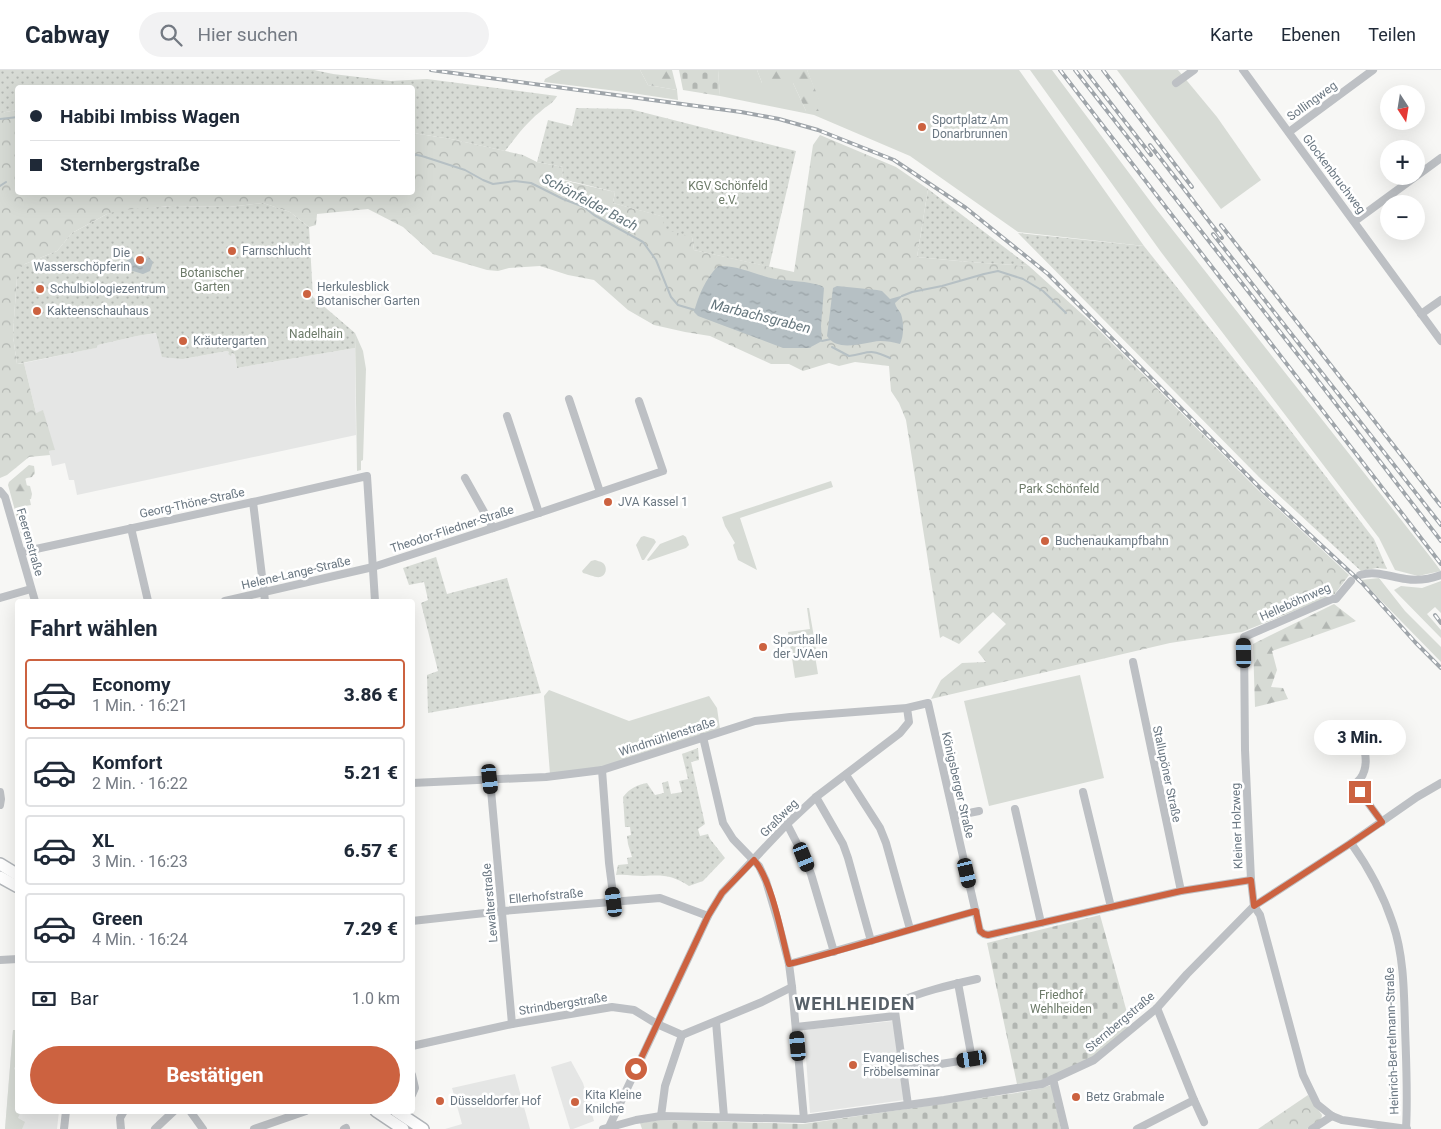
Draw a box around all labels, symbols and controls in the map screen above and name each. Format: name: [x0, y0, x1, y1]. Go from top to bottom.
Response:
search box: [139, 12, 489, 57]
text: Cabway: [25, 21, 109, 49]
icon: search: [157, 21, 185, 49]
text: Hier suchen: [197, 23, 298, 46]
text: Karte: [1210, 24, 1253, 45]
text: Ebenen: [1281, 24, 1340, 45]
text: Teilen: [1368, 24, 1416, 45]
street label: Sollingweg: [1284, 78, 1340, 124]
north arrow: [1380, 85, 1425, 130]
map controls: [1380, 85, 1425, 240]
text: Habibi Imbiss Wagen: [60, 105, 240, 128]
place label: Sportplatz Am Donarbrunnen: [932, 113, 1008, 141]
marker: Sportplatz Am Donarbrunnen: [916, 121, 928, 133]
street label: Glockenbruchweg: [1300, 132, 1368, 216]
button: +: [1380, 140, 1425, 185]
text: Sternbergstraße: [60, 153, 200, 176]
water label: Schönfelder Bach: [539, 170, 641, 234]
park label: KGV Schönfeld e.V.: [688, 179, 768, 207]
button: −: [1380, 195, 1425, 240]
place label: Farnschlucht: [242, 244, 311, 258]
marker: Farnschlucht: [226, 245, 238, 257]
place label: Die Wasserschöpferin: [34, 246, 130, 274]
marker: Die Wasserschöpferin: [134, 254, 146, 266]
park label: Botanischer Garten: [180, 266, 244, 294]
place label: Herkulesblick Botanischer Garten: [317, 280, 420, 308]
place label: Schulbiologiezentrum: [50, 282, 166, 296]
marker: Schulbiologiezentrum: [34, 283, 46, 295]
marker: Herkulesblick Botanischer Garten: [301, 288, 313, 300]
water label: Marbachsgraben: [710, 296, 812, 336]
place label: Kakteenschauhaus: [47, 304, 149, 318]
marker: Kakteenschauhaus: [31, 305, 43, 317]
park label: Nadelhain: [289, 327, 343, 341]
place label: Kräutergarten: [193, 334, 266, 348]
marker: Kräutergarten: [177, 335, 189, 347]
park label: Park Schönfeld: [1019, 482, 1099, 496]
street label: Georg-Thöne-Straße: [138, 485, 246, 521]
place label: JVA Kassel 1: [618, 495, 688, 509]
marker: JVA Kassel 1: [602, 496, 614, 508]
street label: Theodor-Fliedner-Straße: [389, 502, 515, 556]
street label: Feerenstraße: [14, 506, 46, 578]
place label: Buchenaukampfbahn: [1055, 534, 1169, 548]
marker: Buchenaukampfbahn: [1039, 535, 1051, 547]
street label: Helene-Lange-Straße: [240, 554, 352, 592]
street label: Helleböhnweg: [1257, 580, 1333, 624]
text: Fahrt wählen: [30, 616, 158, 641]
place label: Sporthalle der JVAen: [773, 633, 828, 661]
car: [1236, 638, 1251, 668]
marker: Sporthalle der JVAen: [757, 641, 769, 653]
icon: car: [32, 672, 77, 717]
text: Economy: [92, 673, 171, 696]
text: 3.86 €: [344, 683, 398, 706]
text: 1 Min. · 16:21: [92, 696, 188, 715]
street label: Windmühlenstraße: [617, 715, 717, 759]
callout: 3 Min.: [1314, 720, 1406, 754]
street label: Stallupöner Straße: [1150, 724, 1184, 824]
text: 3 Min.: [1337, 728, 1383, 747]
street label: Königsberger Straße: [939, 730, 977, 840]
icon: car: [32, 750, 77, 795]
text: Komfort: [92, 751, 162, 774]
text: 5.21 €: [344, 761, 398, 784]
car: [480, 763, 499, 795]
text: 2 Min. · 16:22: [92, 774, 188, 793]
route end: [1349, 781, 1371, 803]
street label: Kleiner Holzweg: [1229, 783, 1245, 869]
street label: Graßweg: [757, 796, 801, 840]
icon: car: [32, 828, 77, 873]
text: XL: [92, 829, 114, 852]
text: 6.57 €: [344, 839, 398, 862]
car: [791, 840, 816, 874]
text: 3 Min. · 16:23: [92, 852, 188, 871]
car: [956, 857, 977, 889]
street label: Lewalterstraße: [480, 863, 500, 943]
street label: Ellerhofstraße: [508, 886, 584, 906]
car: [604, 886, 623, 918]
icon: car: [32, 906, 77, 951]
text: Green: [92, 907, 143, 930]
text: 7.29 €: [344, 917, 398, 940]
text: 4 Min. · 16:24: [92, 930, 188, 949]
street label: Heinrich-Bertelmann-Straße: [1382, 967, 1402, 1115]
icon: cash: [30, 985, 58, 1013]
text: Bar: [70, 987, 99, 1010]
park label: Friedhof Wehlheiden: [1030, 988, 1092, 1016]
text: 1.0 km: [352, 989, 400, 1008]
street label: Sternbergstraße: [1083, 989, 1157, 1055]
street label: Strindbergstraße: [518, 990, 608, 1018]
district label: WEHLHEIDEN: [795, 993, 915, 1014]
car: [789, 1030, 806, 1062]
button: Bestätigen: [30, 1046, 400, 1104]
car: [956, 1049, 987, 1069]
place label: Evangelisches Fröbelseminar: [863, 1051, 940, 1079]
route start: [625, 1058, 647, 1080]
marker: Evangelisches Fröbelseminar: [847, 1059, 859, 1071]
place label: Kita Kleine Knilche: [585, 1088, 642, 1116]
place label: Betz Grabmale: [1086, 1090, 1164, 1104]
marker: Betz Grabmale: [1070, 1091, 1082, 1103]
place label: Düsseldorfer Hof: [450, 1094, 542, 1108]
marker: Düsseldorfer Hof: [434, 1095, 446, 1107]
marker: Kita Kleine Knilche: [569, 1096, 581, 1108]

